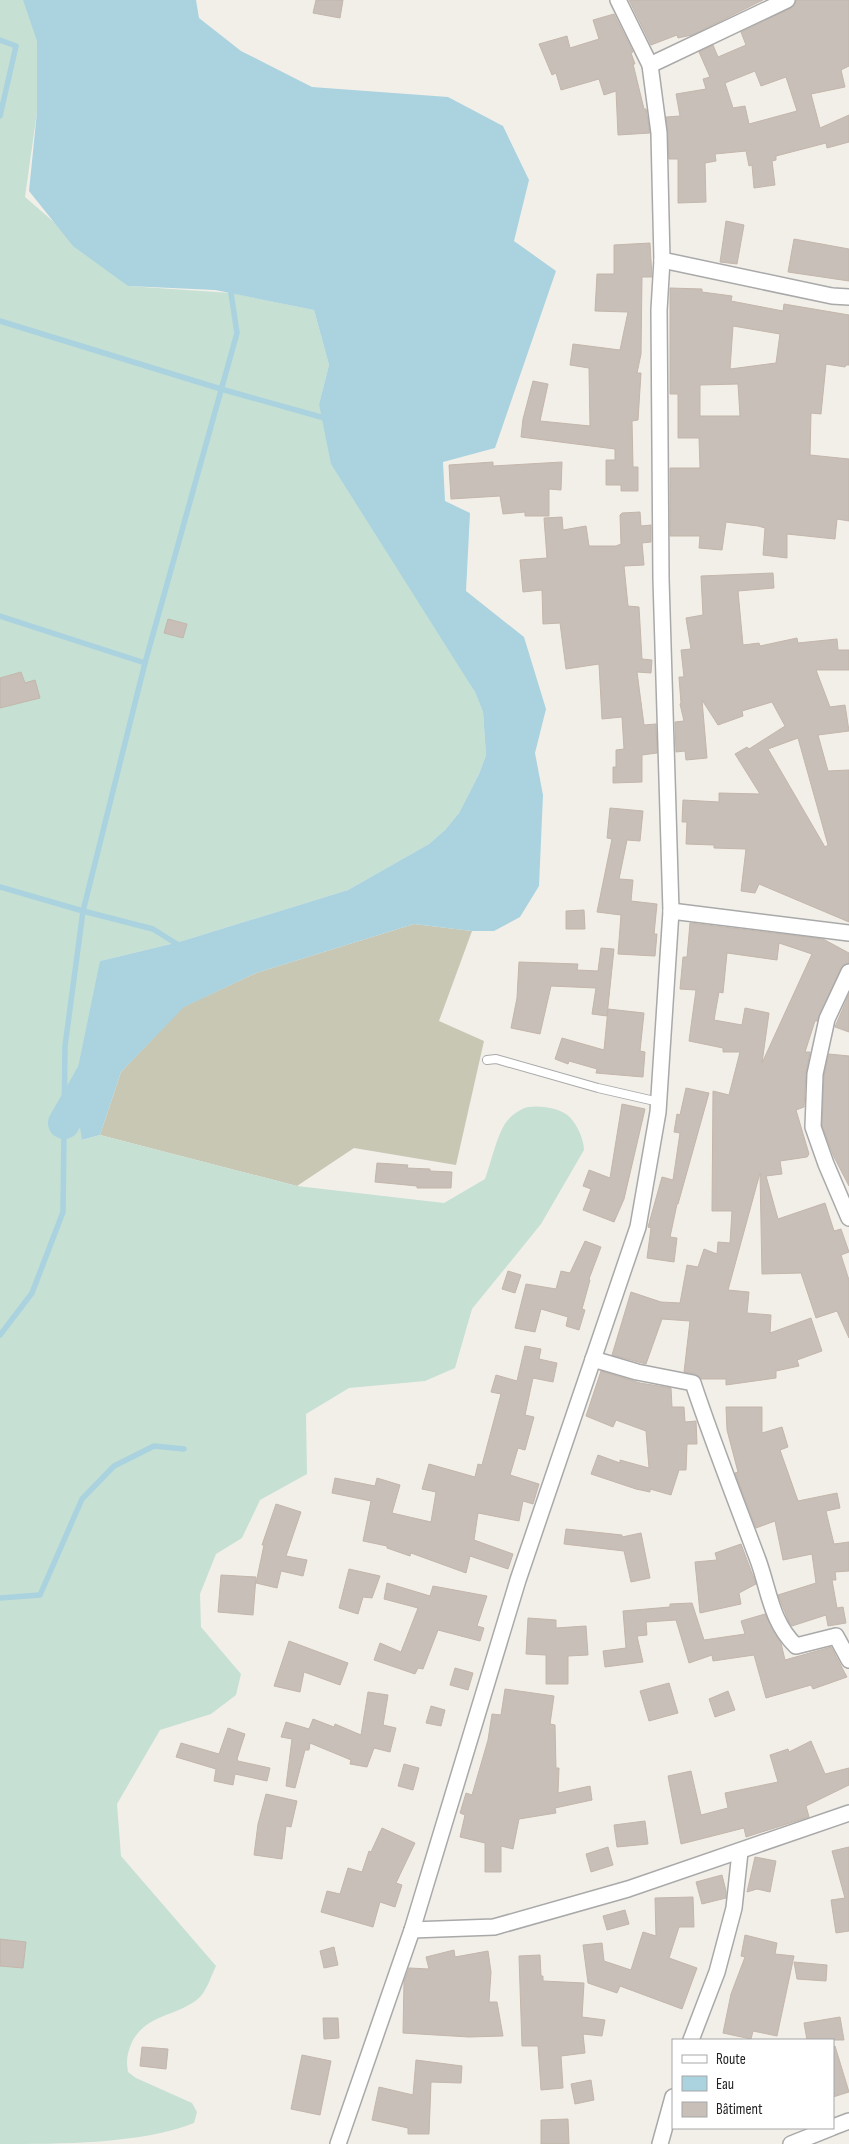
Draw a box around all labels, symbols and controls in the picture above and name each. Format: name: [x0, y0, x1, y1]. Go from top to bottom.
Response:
legend: [672, 2039, 834, 2129]
text: Route: [716, 2050, 746, 2069]
text: Eau: [716, 2075, 734, 2094]
text: Bâtiment: [716, 2100, 763, 2119]

